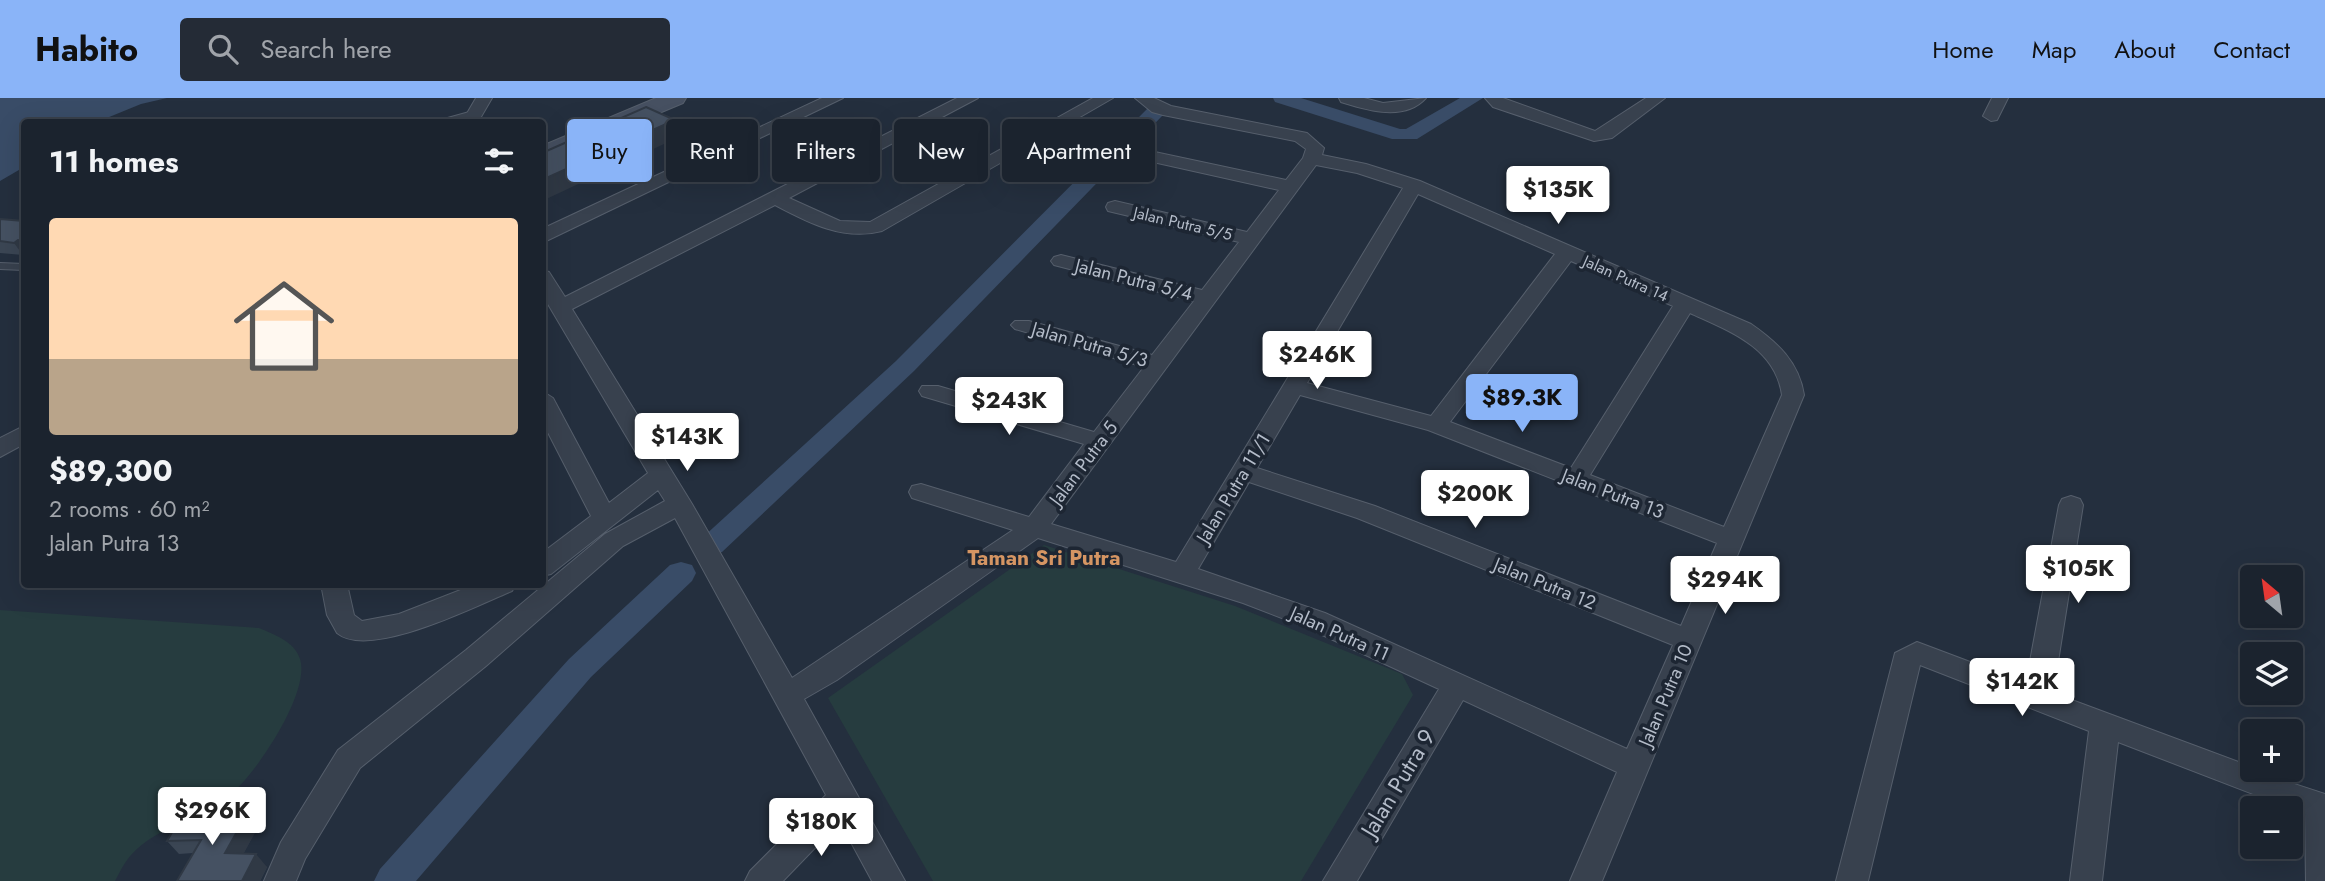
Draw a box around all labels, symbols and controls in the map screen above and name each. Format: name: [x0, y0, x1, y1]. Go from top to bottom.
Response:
search box: [180, 18, 670, 81]
text: Habito: [35, 26, 138, 73]
icon: search: [204, 30, 242, 68]
text: Search here: [260, 30, 392, 68]
text: Home: [1932, 32, 1994, 67]
text: Map: [2032, 32, 2076, 67]
text: About: [2114, 32, 2175, 67]
text: Contact: [2213, 32, 2290, 67]
chip: Buy: [567, 119, 652, 182]
chip: Rent: [666, 119, 758, 182]
chip: Filters: [772, 119, 880, 182]
chip: New: [894, 119, 988, 182]
chip: Apartment: [1002, 119, 1155, 182]
text: 11 homes: [49, 140, 179, 183]
icon: filters: [480, 142, 518, 180]
pin: $135K: [1509, 166, 1607, 226]
text: $135K: [1522, 172, 1594, 206]
street label: Jalan Putra 5/5: [1129, 200, 1235, 246]
street label: Jalan Putra 14: [1578, 249, 1672, 308]
street label: Jalan Putra 5/4: [1069, 251, 1196, 307]
icon: home: [221, 263, 347, 389]
street label: Jalan Putra 5/3: [1026, 314, 1151, 374]
pin: $246K: [1268, 331, 1366, 391]
text: $246K: [1279, 337, 1355, 371]
pin: $89.3K: [1465, 374, 1579, 434]
pin: $243K: [960, 378, 1058, 437]
text: $89.3K: [1482, 380, 1562, 414]
text: $243K: [971, 383, 1047, 417]
pin: $143K: [638, 414, 736, 473]
street label: Jalan Putra 5: [1041, 415, 1124, 514]
text: $143K: [651, 419, 723, 453]
street label: Jalan Putra 11/1: [1188, 428, 1277, 551]
text: $89,300: [49, 449, 173, 492]
street label: Jalan Putra 13: [1555, 460, 1668, 525]
pin: $200K: [1426, 470, 1524, 530]
text: $200K: [1437, 476, 1513, 510]
text: 2 rooms · 60 m²: [49, 492, 209, 526]
text: Jalan Putra 13: [49, 526, 179, 560]
district label: Taman Sri Putra: [967, 543, 1121, 573]
pin: $105K: [2029, 546, 2127, 605]
street label: Jalan Putra 12: [1487, 550, 1600, 616]
text: $105K: [2042, 551, 2114, 585]
pin: $294K: [1676, 556, 1774, 616]
text: $294K: [1687, 562, 1763, 596]
north arrow: [2240, 565, 2303, 628]
map controls: [2240, 565, 2303, 859]
street label: Jalan Putra 11: [1283, 598, 1394, 667]
street label: Jalan Putra 10: [1631, 640, 1699, 753]
button: layers: [2240, 642, 2303, 705]
pin: $142K: [1973, 658, 2071, 718]
text: $142K: [1985, 664, 2059, 698]
button: +: [2240, 719, 2303, 782]
street label: Jalan Putra 9: [1351, 722, 1444, 846]
pin: $296K: [163, 788, 261, 847]
text: $296K: [174, 793, 250, 827]
button: −: [2240, 796, 2303, 859]
pin: $180K: [772, 798, 870, 858]
text: $180K: [785, 804, 857, 838]

